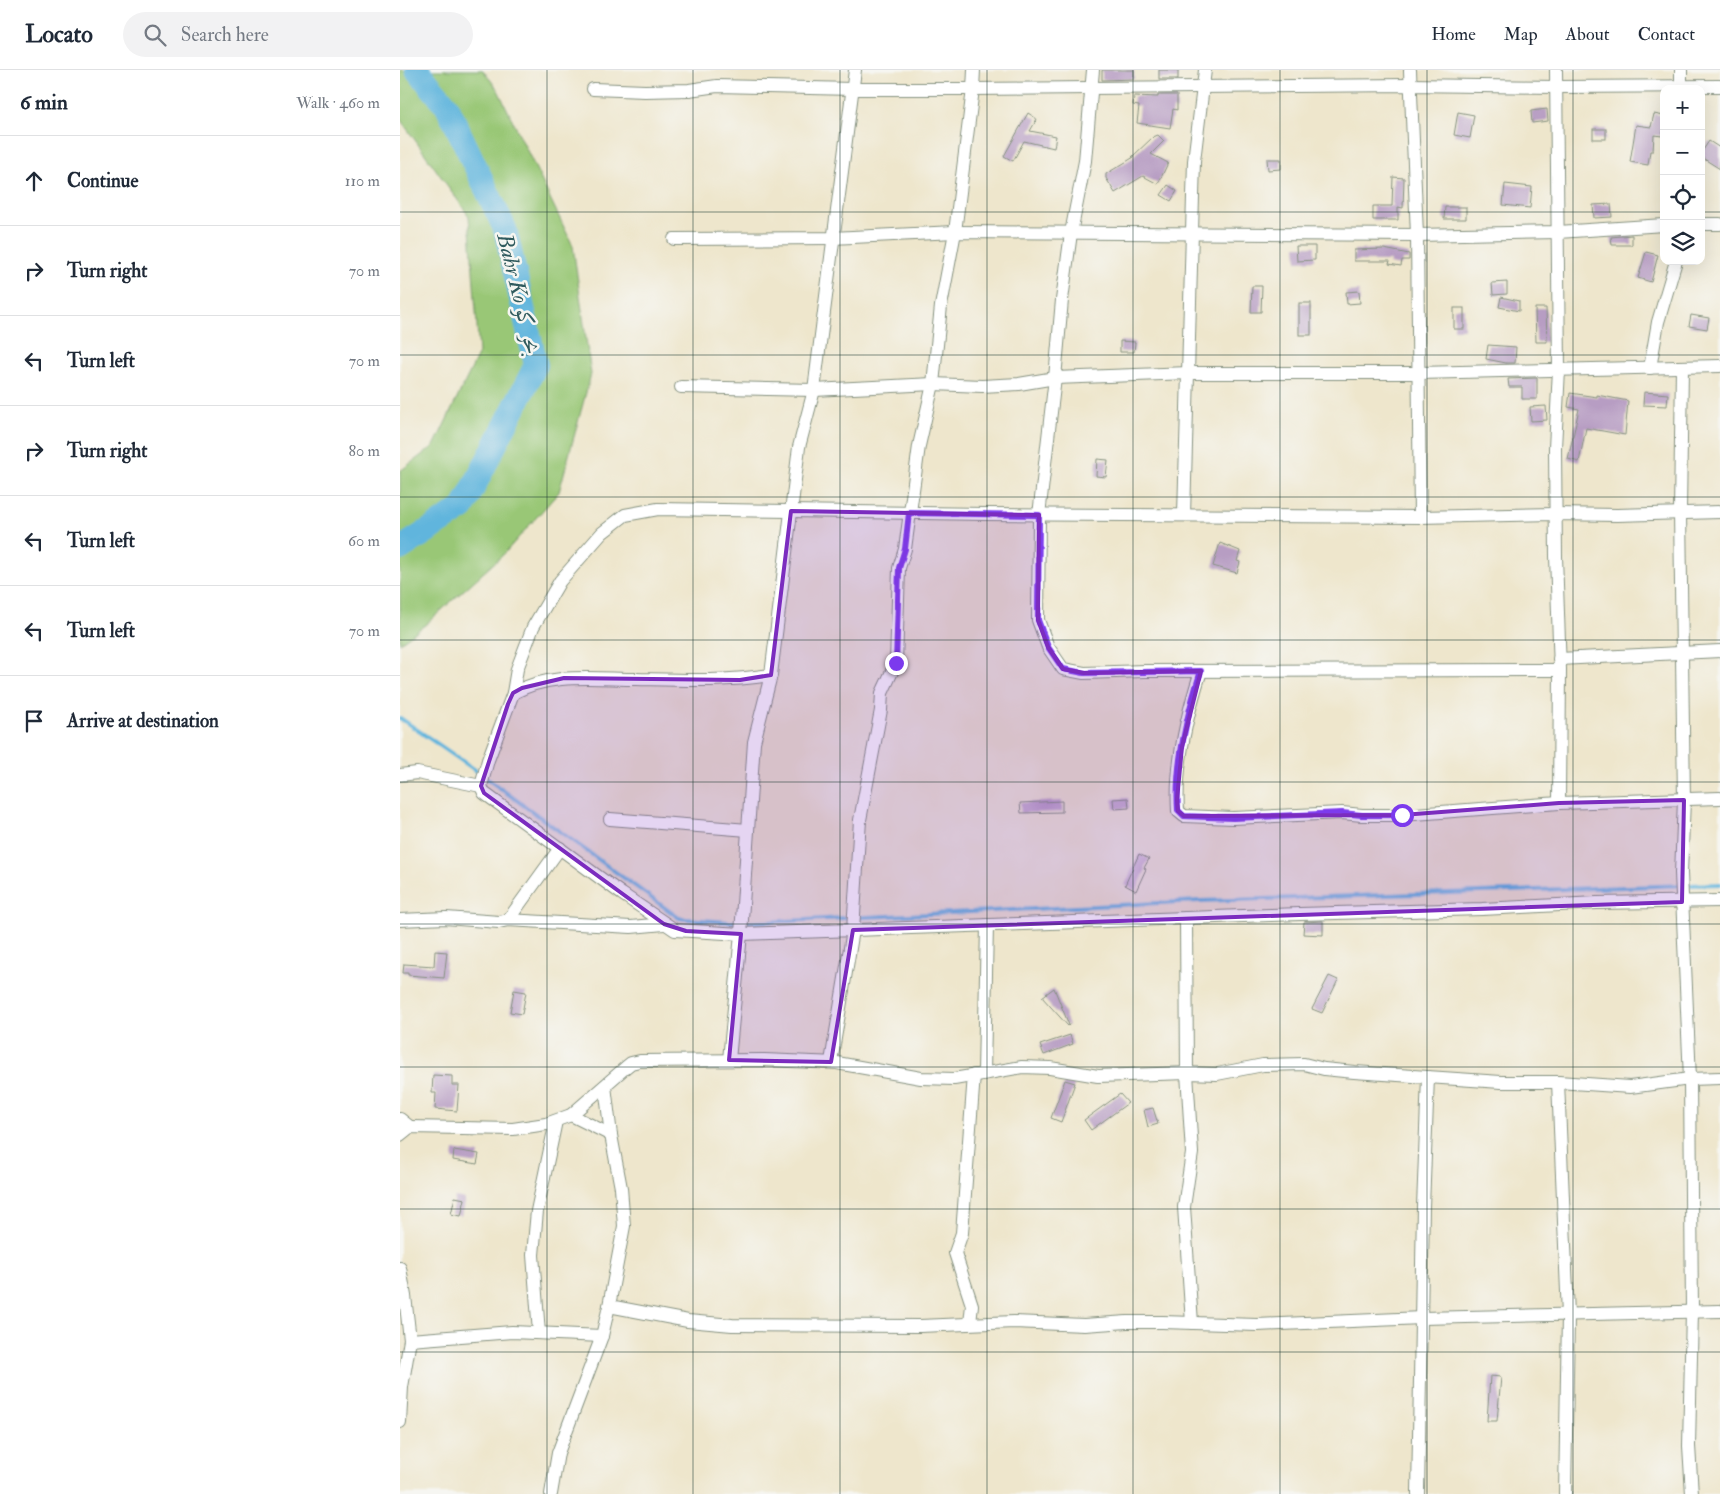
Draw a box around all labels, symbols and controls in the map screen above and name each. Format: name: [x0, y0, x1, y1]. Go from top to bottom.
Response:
search box: [123, 12, 473, 57]
text: Locato: [25, 19, 93, 50]
icon: search: [141, 21, 169, 49]
text: Search here: [181, 23, 269, 47]
text: Home: [1431, 23, 1476, 46]
text: Map: [1504, 23, 1538, 46]
text: About: [1566, 23, 1610, 46]
text: Contact: [1638, 23, 1695, 46]
map controls: [1660, 85, 1705, 265]
button: +: [1660, 85, 1705, 130]
text: 6 min: [20, 89, 68, 116]
text: Walk · 460 m: [296, 93, 380, 113]
button: −: [1660, 130, 1705, 175]
icon: ahead: [20, 167, 48, 195]
text: Continue: [67, 169, 138, 193]
text: 110 m: [345, 171, 380, 191]
button: locate: [1660, 175, 1705, 220]
button: layers: [1660, 220, 1705, 265]
water label: Bahr Ko بحر كو: [490, 230, 548, 358]
icon: right: [20, 257, 48, 285]
text: Turn right: [67, 259, 147, 283]
text: 70 m: [349, 261, 380, 281]
icon: left: [20, 347, 48, 375]
text: Turn left: [67, 349, 135, 373]
text: 70 m: [349, 351, 380, 371]
icon: right: [20, 437, 48, 465]
text: Turn right: [67, 439, 147, 463]
text: 80 m: [349, 441, 380, 461]
icon: left: [20, 527, 48, 555]
text: Turn left: [67, 529, 135, 553]
text: 60 m: [348, 531, 380, 551]
icon: left: [20, 617, 48, 645]
text: Turn left: [67, 619, 135, 643]
text: 70 m: [349, 621, 380, 641]
route end: [885, 652, 908, 675]
icon: arrive: [20, 707, 48, 735]
text: Arrive at destination: [67, 709, 219, 733]
route start: [1391, 804, 1414, 827]

